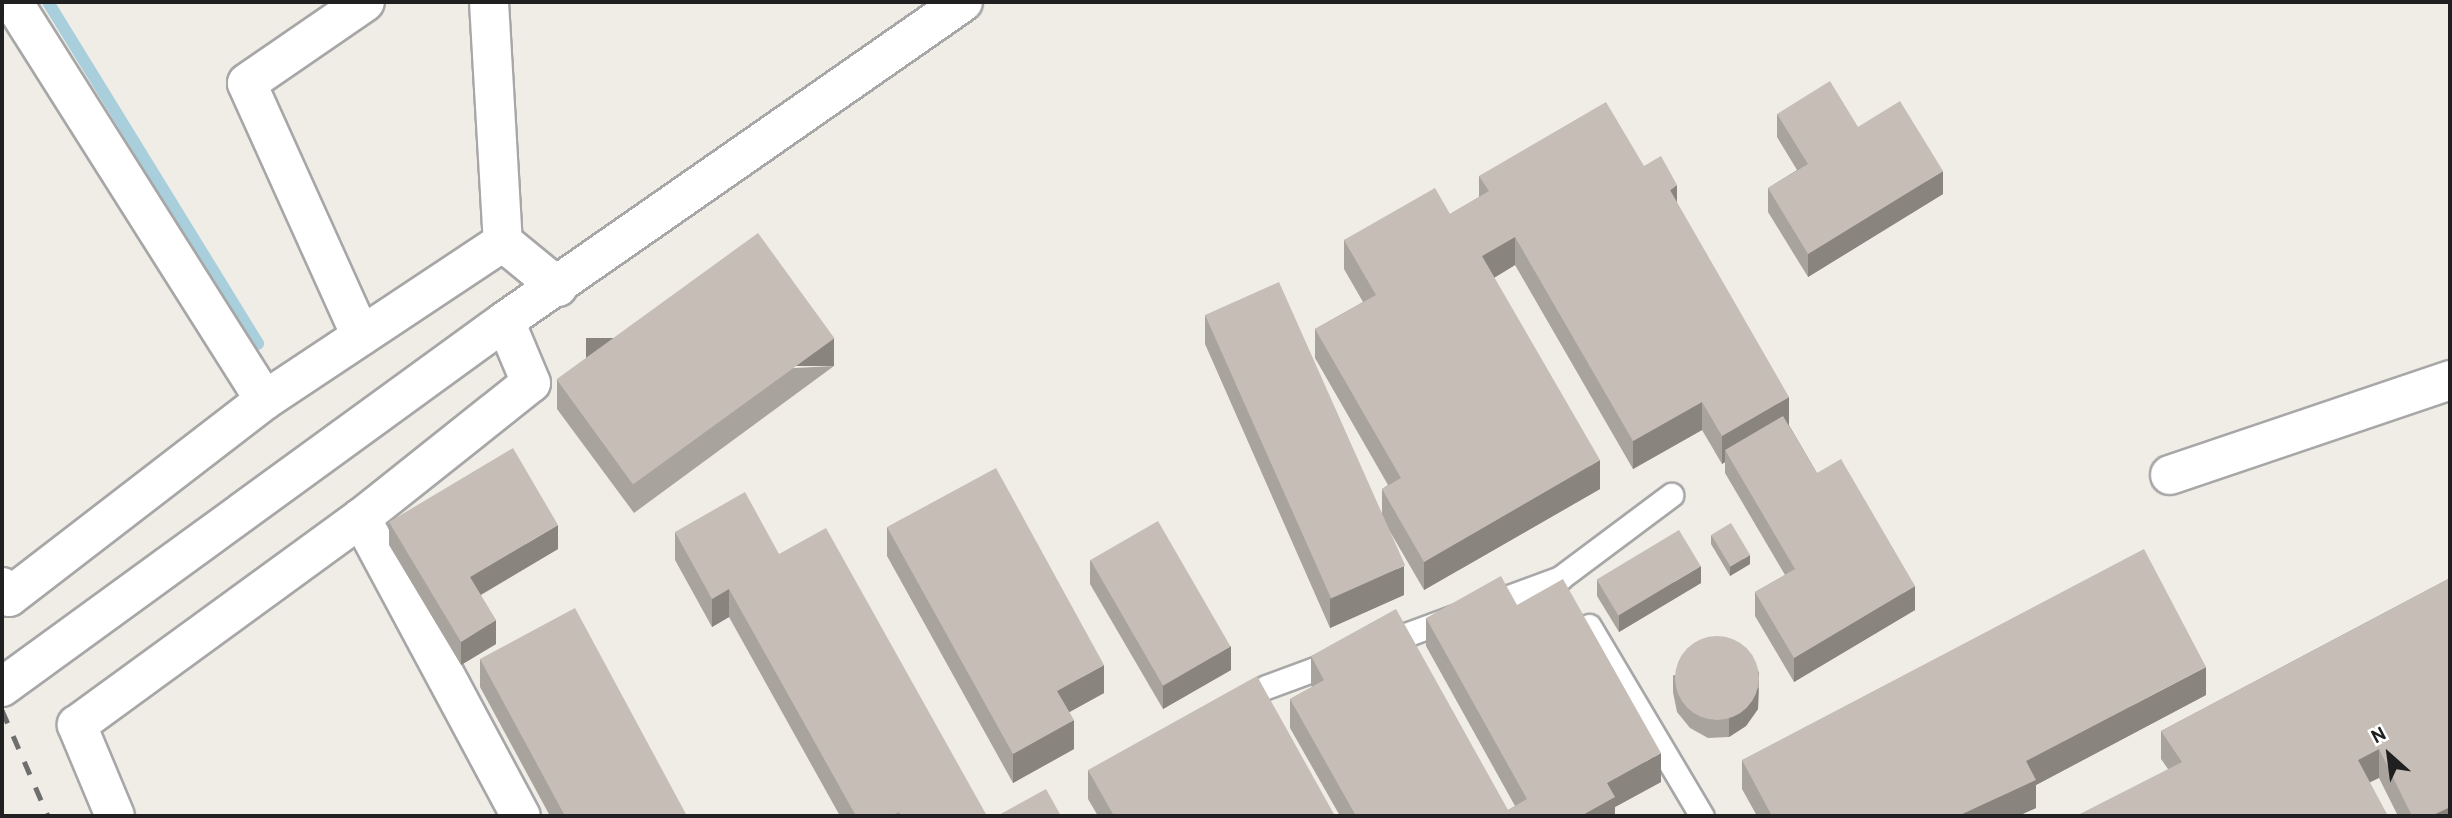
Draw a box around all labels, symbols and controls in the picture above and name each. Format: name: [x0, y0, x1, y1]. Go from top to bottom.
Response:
north arrow: [2354, 720, 2424, 790]
text: N: [2367, 723, 2391, 750]

